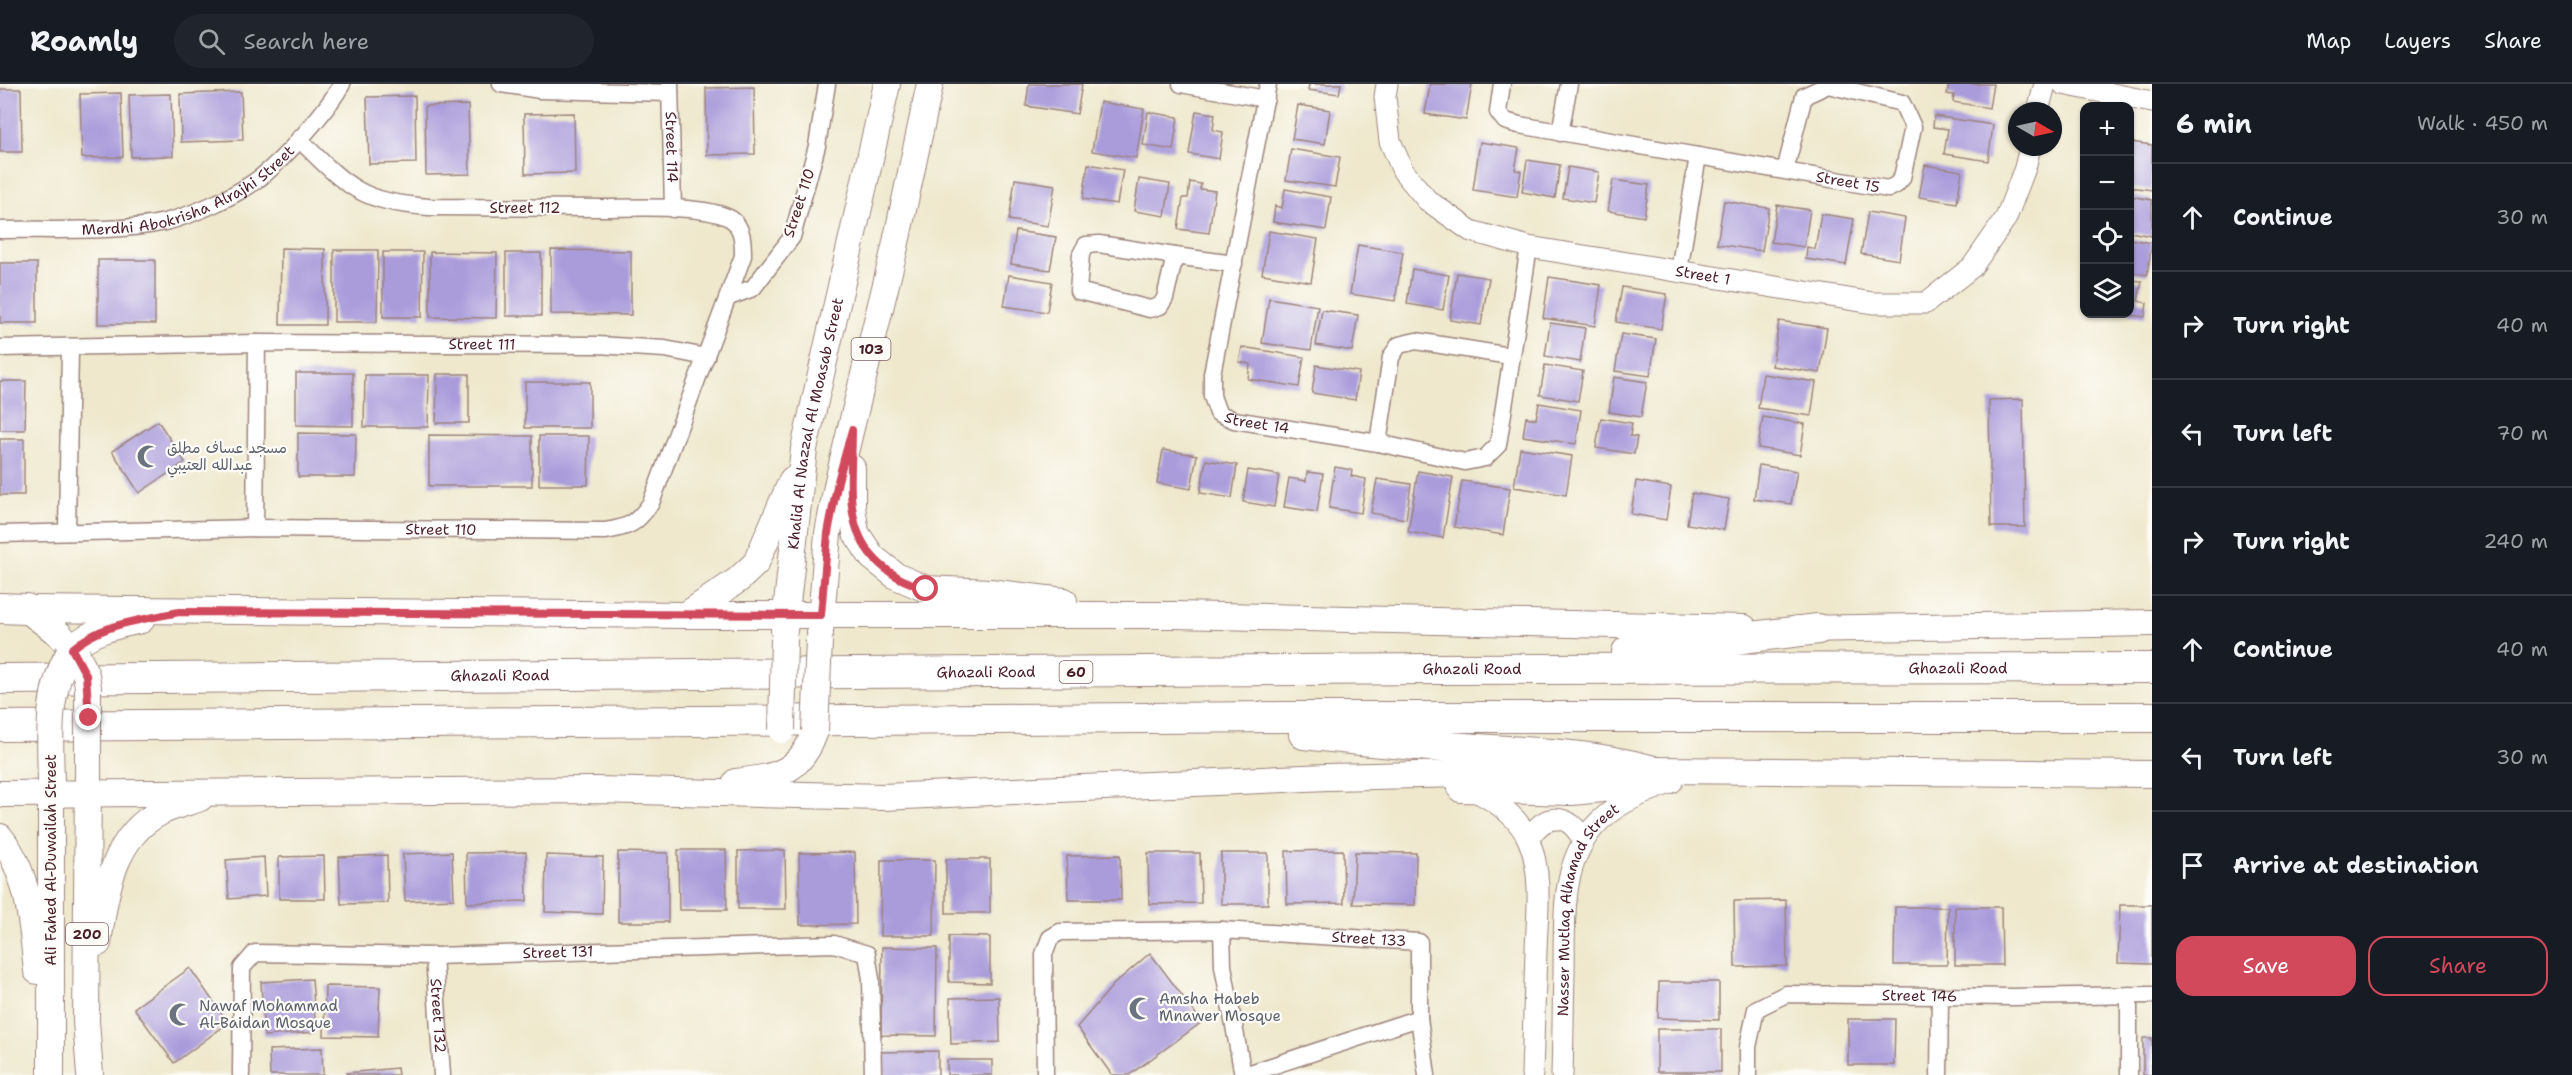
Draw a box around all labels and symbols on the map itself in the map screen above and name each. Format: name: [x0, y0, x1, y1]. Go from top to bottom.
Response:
north arrow: [2008, 102, 2062, 156]
street label: Street 114: [661, 111, 682, 183]
street label: Merdhi Abokrisha Alrajhi Street: [81, 141, 299, 240]
street label: Street 110: [778, 166, 820, 240]
street label: Street 15: [1814, 167, 1881, 197]
street label: Street 112: [490, 198, 560, 218]
street label: Street 1: [1674, 261, 1732, 290]
street label: Khalid Al Nazzal Al Moasab Street: [783, 296, 848, 551]
street label: Street 111: [448, 334, 516, 355]
road number: 103: [852, 338, 890, 360]
street label: Street 14: [1221, 407, 1291, 439]
place label: مسجد عساف مطلق عبدالله العتيبي: [167, 438, 287, 478]
mosque icon: مسجد عساف مطلق عبدالله العتيبي: [136, 444, 162, 470]
street label: Street 110: [405, 519, 477, 540]
route start: [912, 575, 938, 601]
street label: Ghazali Road: [1908, 658, 2008, 678]
street label: Ghazali Road: [1422, 659, 1522, 679]
road number: 60: [1060, 661, 1092, 683]
street label: Ghazali Road: [936, 662, 1036, 682]
street label: Ghazali Road: [450, 665, 550, 686]
route end: [75, 704, 101, 730]
street label: Ali Fahed Al-Duwailah Street: [41, 754, 61, 966]
street label: Nasser Mutlaq Alhamad Street: [1553, 799, 1623, 1017]
road number: 200: [66, 923, 108, 945]
street label: Street 133: [1331, 927, 1407, 951]
street label: Street 131: [522, 941, 594, 963]
street label: Street 132: [426, 978, 451, 1054]
street label: Street 146: [1882, 985, 1958, 1006]
place label: Amsha Habeb Mnawer Mosque: [1159, 989, 1281, 1026]
mosque icon: Amsha Habeb Mnawer Mosque: [1128, 995, 1154, 1021]
place label: Nawaf Mohammad Al-Baidan Mosque: [199, 996, 339, 1033]
mosque icon: Nawaf Mohammad Al-Baidan Mosque: [168, 1002, 194, 1028]

